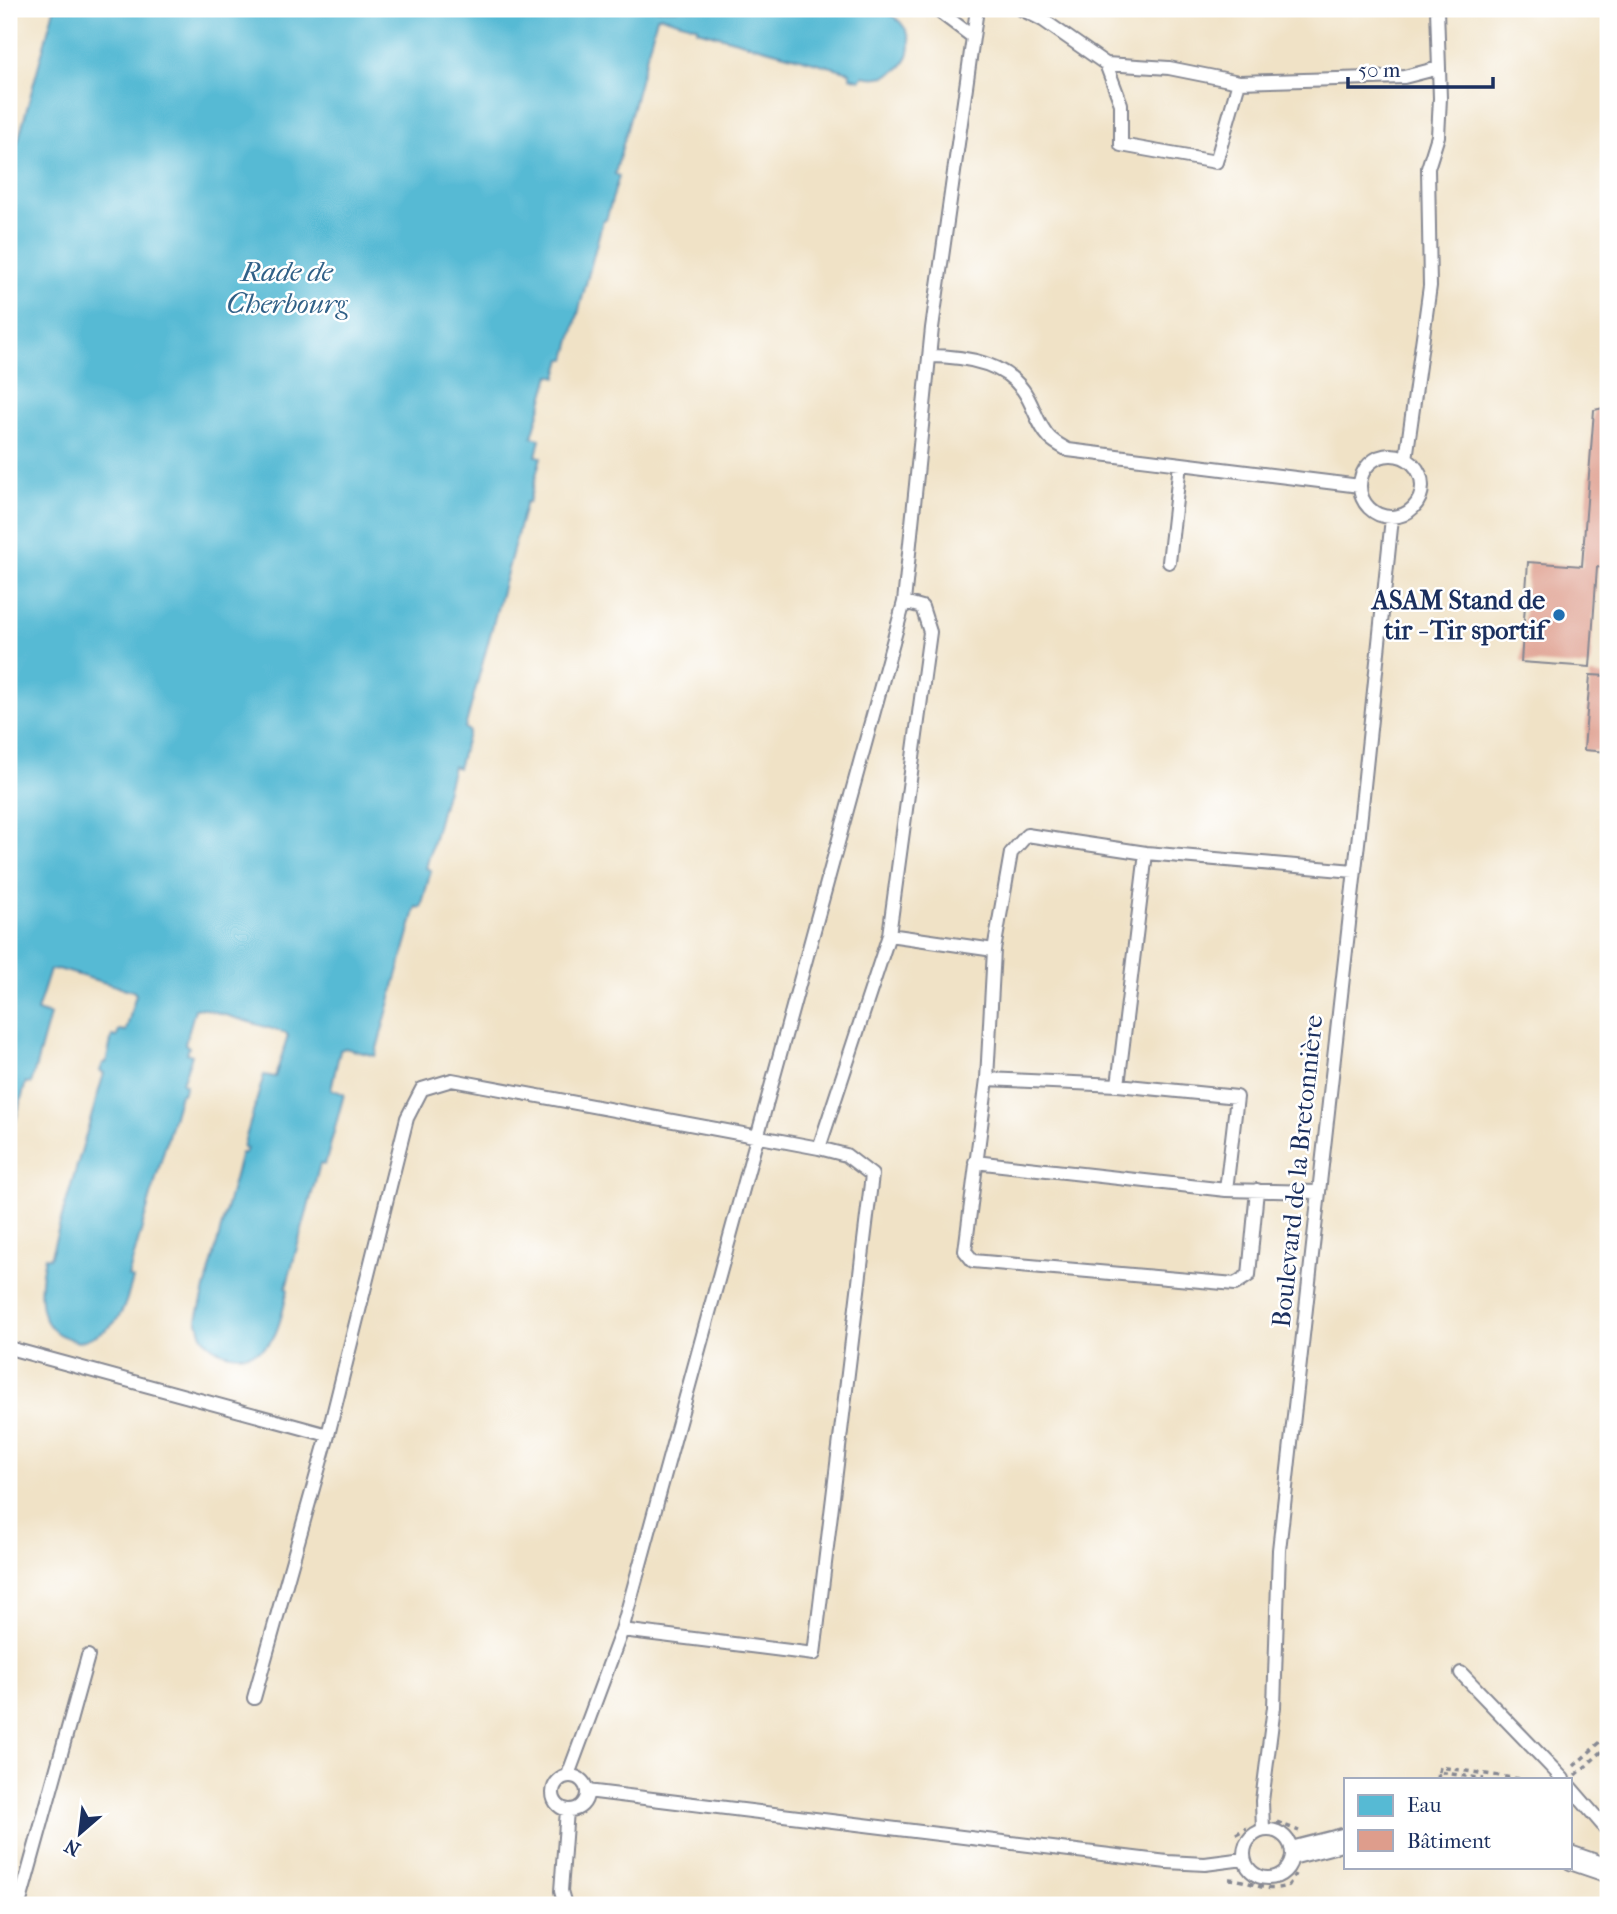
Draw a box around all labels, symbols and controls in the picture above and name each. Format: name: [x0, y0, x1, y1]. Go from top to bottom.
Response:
scale bar: [1348, 46, 1493, 90]
text: 50 m: [1358, 58, 1401, 82]
water label: Rade de Cherbourg: [227, 255, 349, 320]
place label: ASAM Stand de tir - Tir sportif: [1370, 585, 1550, 646]
marker: ASAM Stand de tir - Tir sportif: [1551, 607, 1567, 623]
street label: Boulevard de la Bretonnière: [1266, 1013, 1329, 1329]
legend: [1344, 1778, 1572, 1868]
text: Eau: [1407, 1793, 1441, 1817]
north arrow: [46, 1798, 116, 1868]
text: Bâtiment: [1407, 1829, 1492, 1853]
text: N: [60, 1834, 84, 1860]

